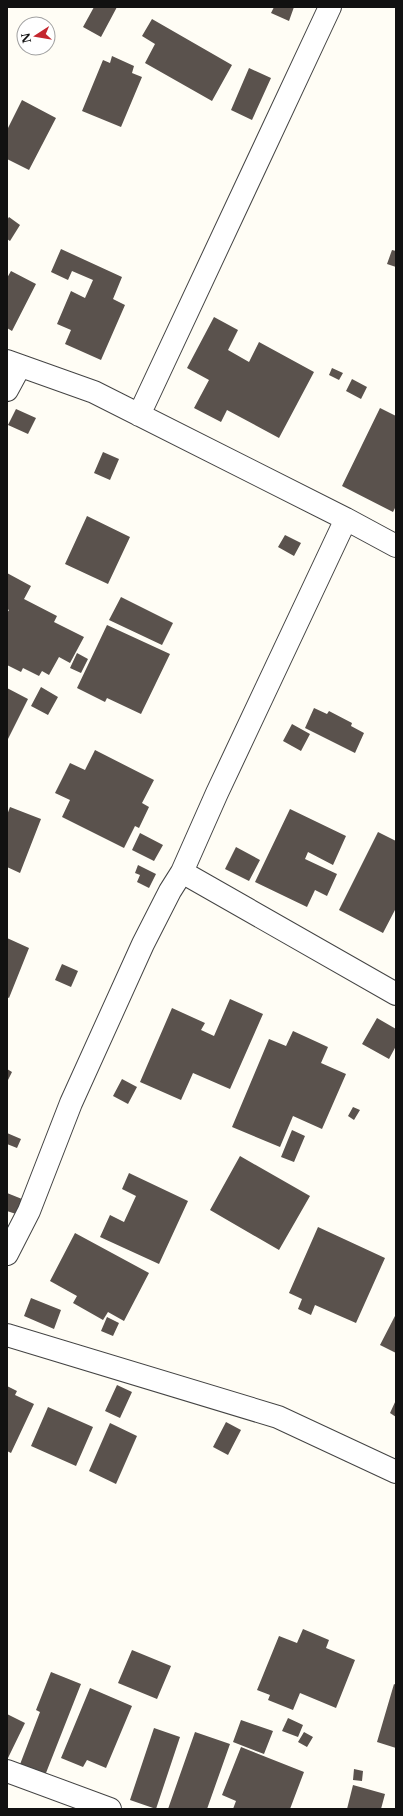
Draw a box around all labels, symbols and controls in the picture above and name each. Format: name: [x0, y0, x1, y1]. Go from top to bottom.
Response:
north arrow: [16, 16, 56, 56]
text: N: [18, 31, 34, 45]

